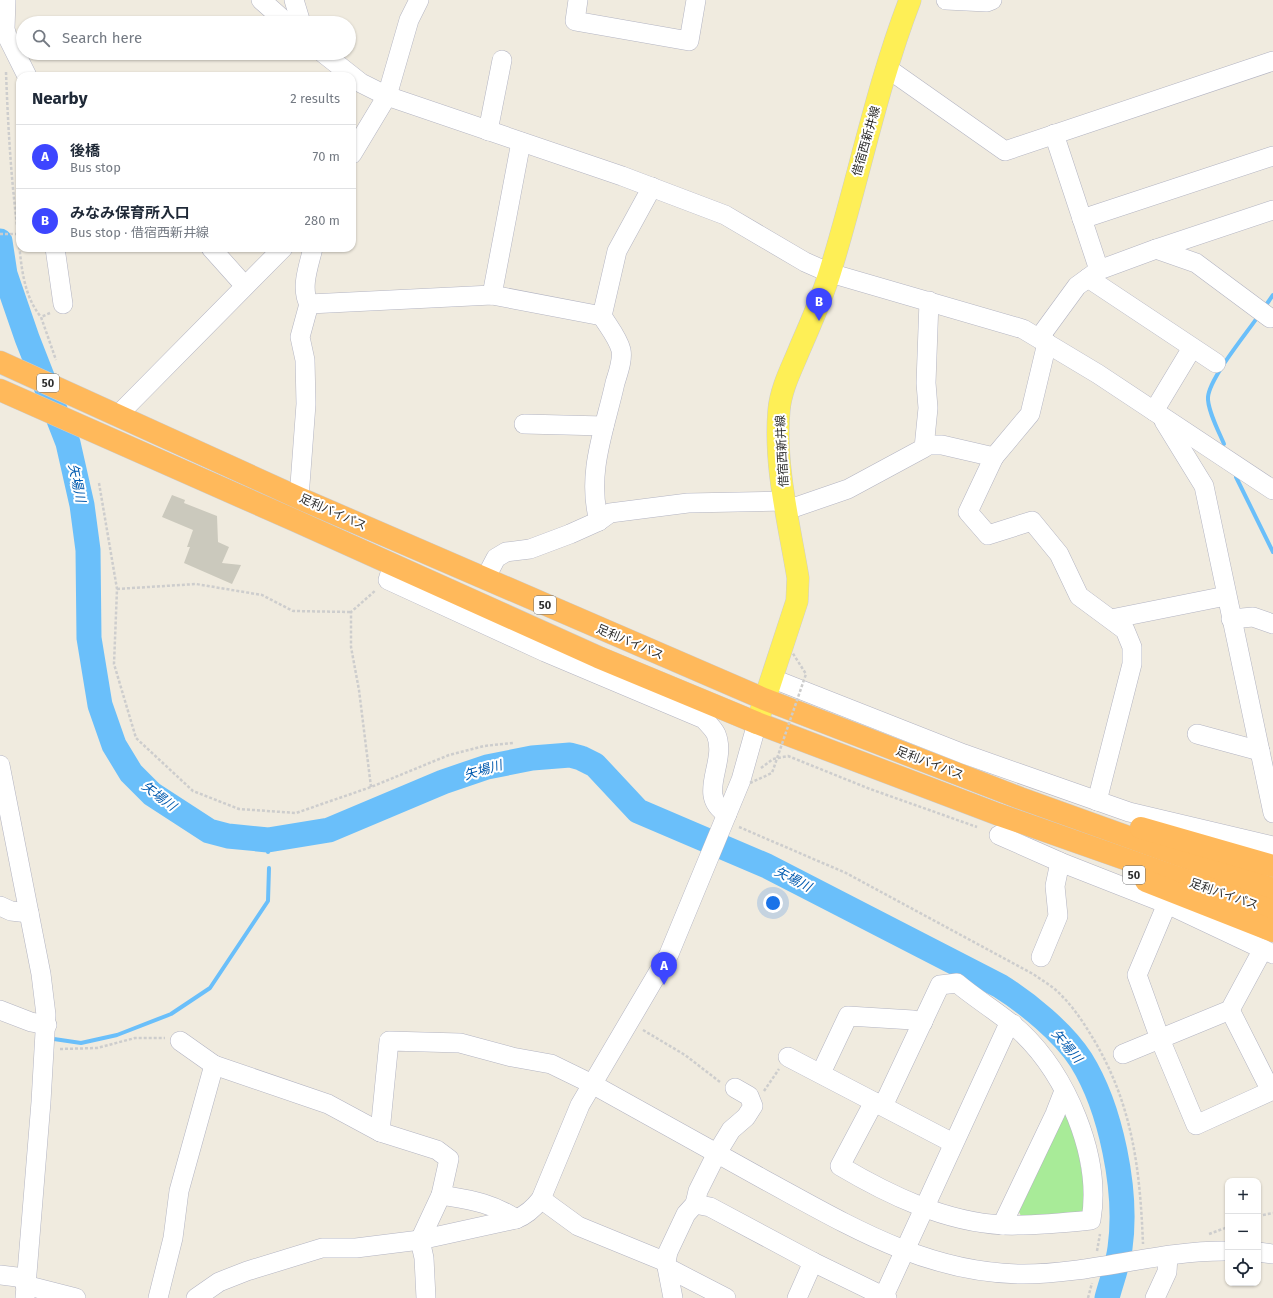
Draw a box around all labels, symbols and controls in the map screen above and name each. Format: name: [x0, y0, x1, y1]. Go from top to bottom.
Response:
search box: [16, 16, 356, 60]
icon: search: [30, 27, 52, 49]
text: Search here: [62, 29, 142, 47]
text: Nearby: [32, 88, 87, 109]
text: 2 results: [290, 91, 340, 106]
street label: 借宿西新井線: [849, 104, 883, 178]
text: 後橋: [70, 142, 100, 160]
text: A: [41, 149, 49, 164]
text: 70 m: [313, 149, 340, 164]
text: Bus stop: [70, 160, 121, 175]
text: みなみ保育所入口: [70, 204, 190, 222]
text: B: [41, 213, 49, 228]
text: 280 m: [305, 213, 340, 228]
text: Bus stop · 借宿西新井線: [70, 225, 209, 240]
pin: B: [806, 288, 832, 321]
road number: 50: [37, 374, 59, 392]
street label: 借宿西新井線: [773, 415, 791, 487]
water label: 矢場川: [66, 462, 89, 506]
street label: 足利バイパス: [297, 491, 369, 533]
road number: 50: [534, 596, 556, 614]
street label: 足利バイパス: [594, 622, 666, 662]
street label: 足利バイパス: [894, 744, 966, 782]
water label: 矢場川: [462, 757, 506, 783]
water label: 矢場川: [139, 778, 181, 815]
water label: 矢場川: [772, 863, 816, 895]
road number: 50: [1123, 866, 1145, 884]
street label: 足利バイパス: [1188, 876, 1260, 912]
your location: [763, 893, 783, 913]
pin: A: [651, 952, 677, 985]
water label: 矢場川: [1049, 1026, 1087, 1067]
map controls: [1225, 1178, 1261, 1286]
button: +: [1225, 1178, 1261, 1214]
button: −: [1225, 1214, 1261, 1250]
button: locate: [1225, 1250, 1261, 1286]

